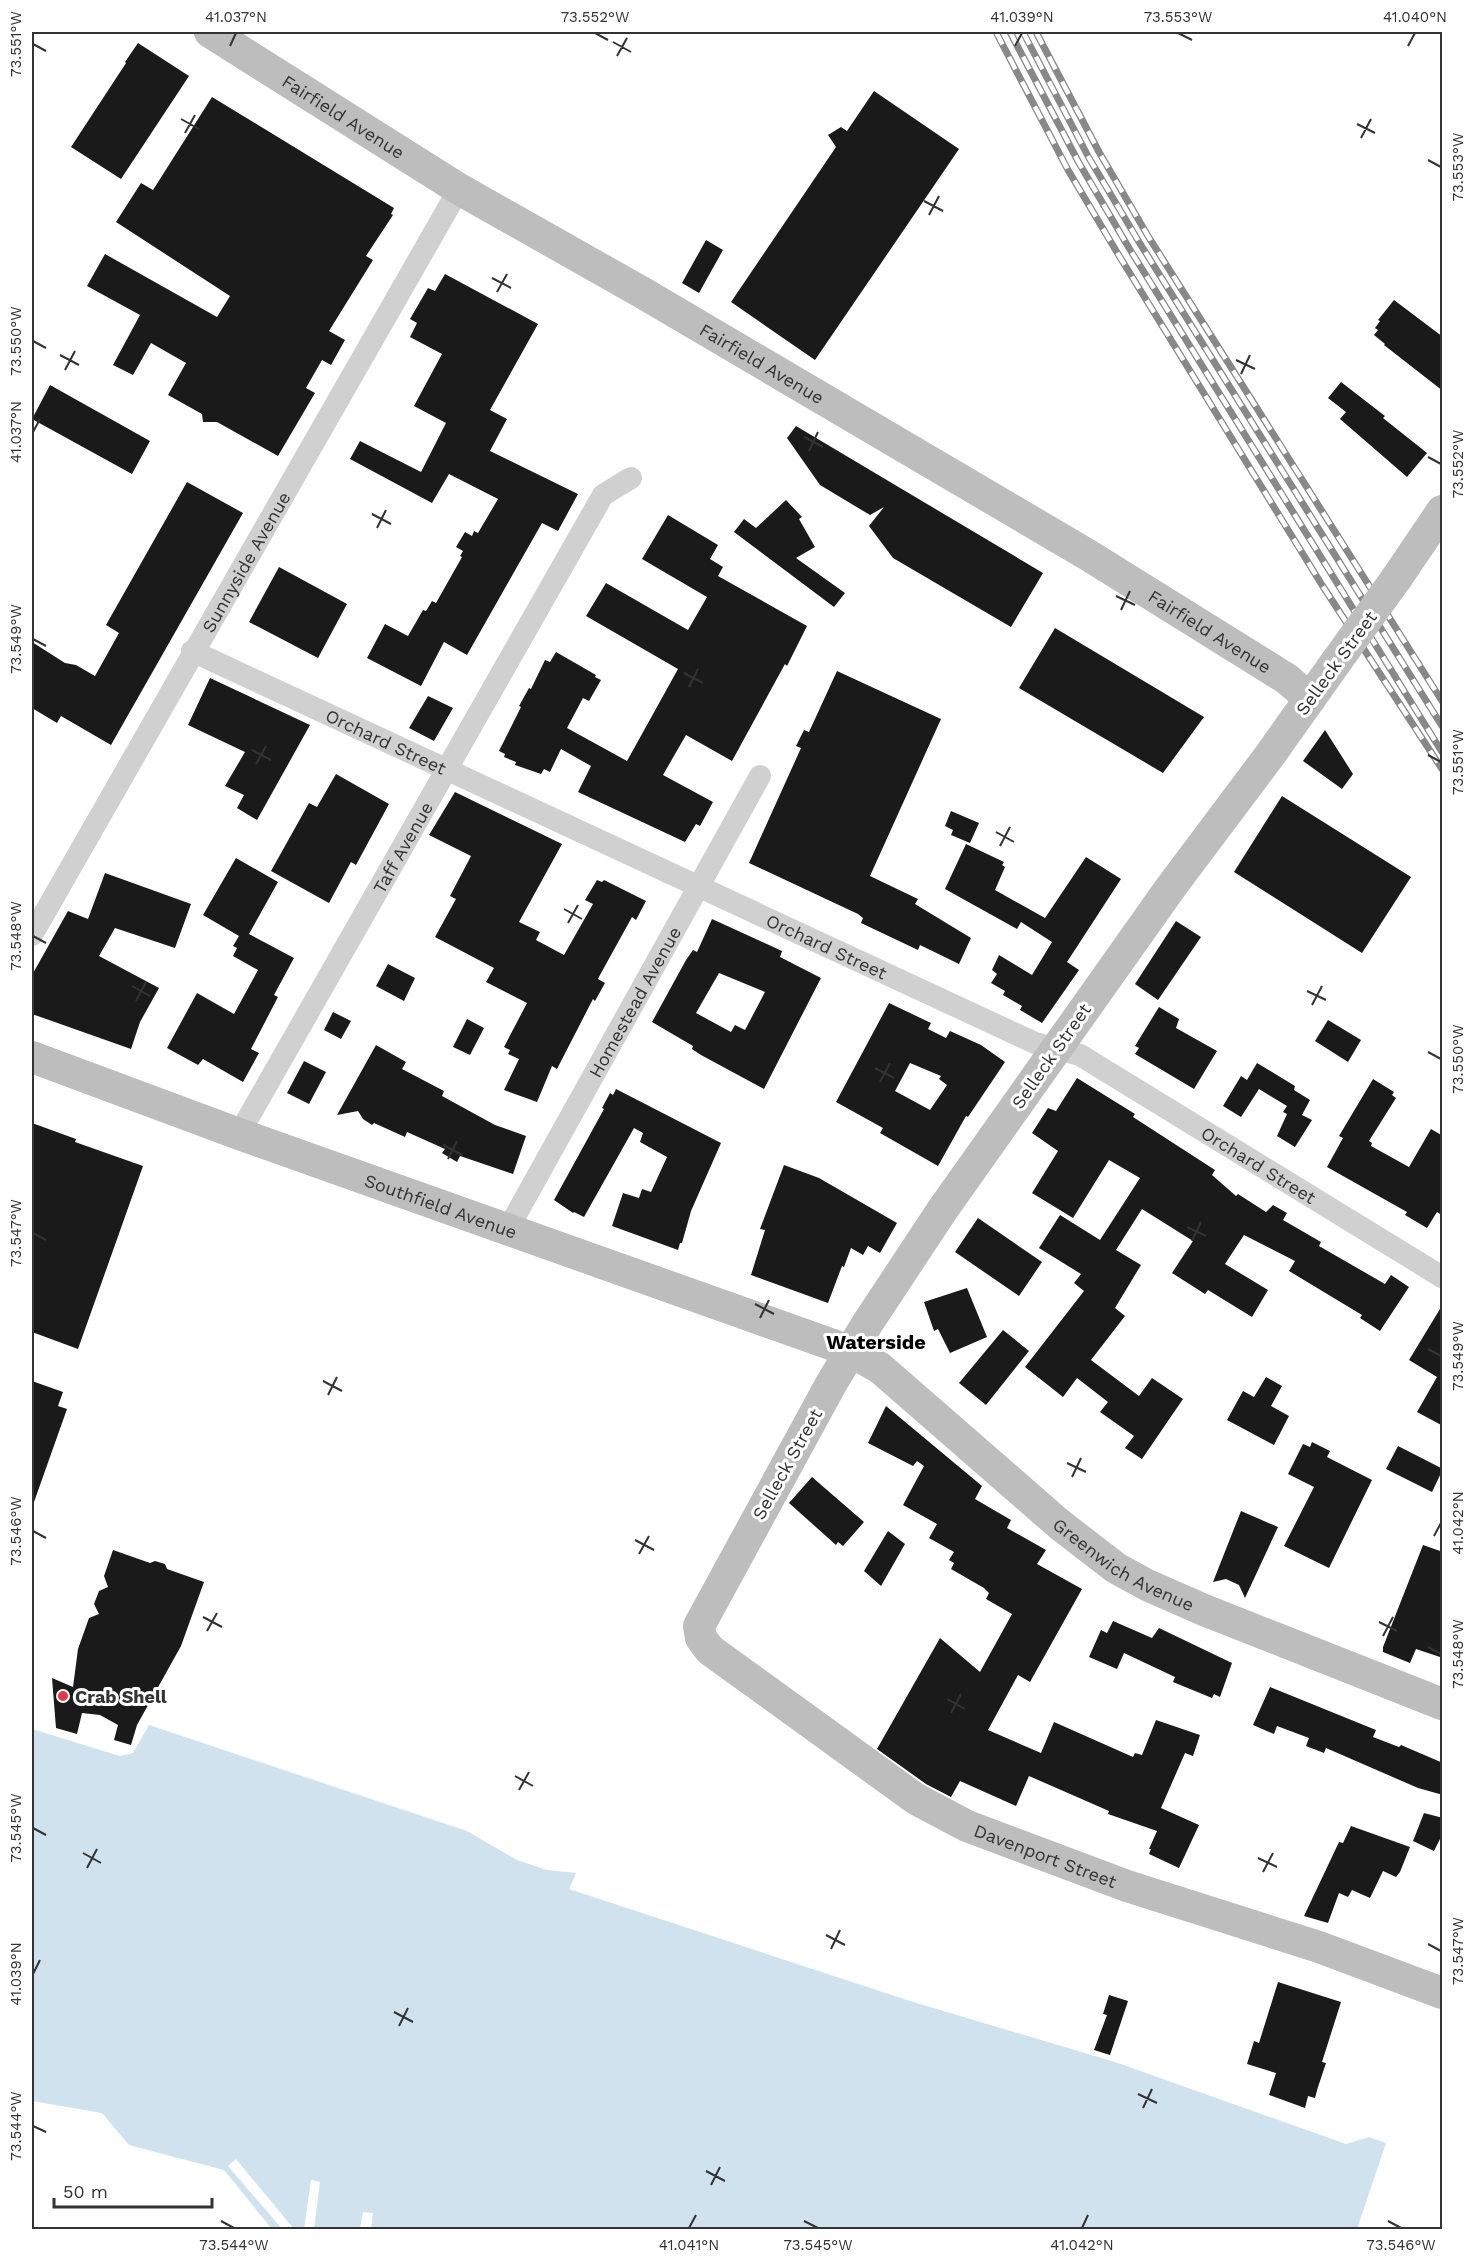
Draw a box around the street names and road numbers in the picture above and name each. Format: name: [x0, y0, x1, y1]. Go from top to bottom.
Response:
street label: Fairfield Avenue: [279, 70, 409, 163]
street label: Fairfield Avenue: [696, 318, 828, 408]
street label: Sunnyside Avenue: [197, 488, 294, 636]
street label: Fairfield Avenue: [1145, 585, 1275, 677]
street label: Selleck Street: [1291, 606, 1381, 719]
street label: Orchard Street: [322, 704, 450, 778]
street label: Taff Avenue: [368, 798, 437, 897]
street label: Orchard Street: [763, 909, 891, 983]
street label: Homestead Avenue: [584, 923, 685, 1081]
street label: Selleck Street: [1007, 999, 1095, 1113]
street label: Orchard Street: [1198, 1122, 1320, 1208]
street label: Southfield Avenue: [362, 1169, 520, 1242]
street label: Selleck Street: [748, 1404, 826, 1523]
street label: Greenwich Avenue: [1049, 1513, 1198, 1615]
street label: Davenport Street: [971, 1819, 1120, 1892]

